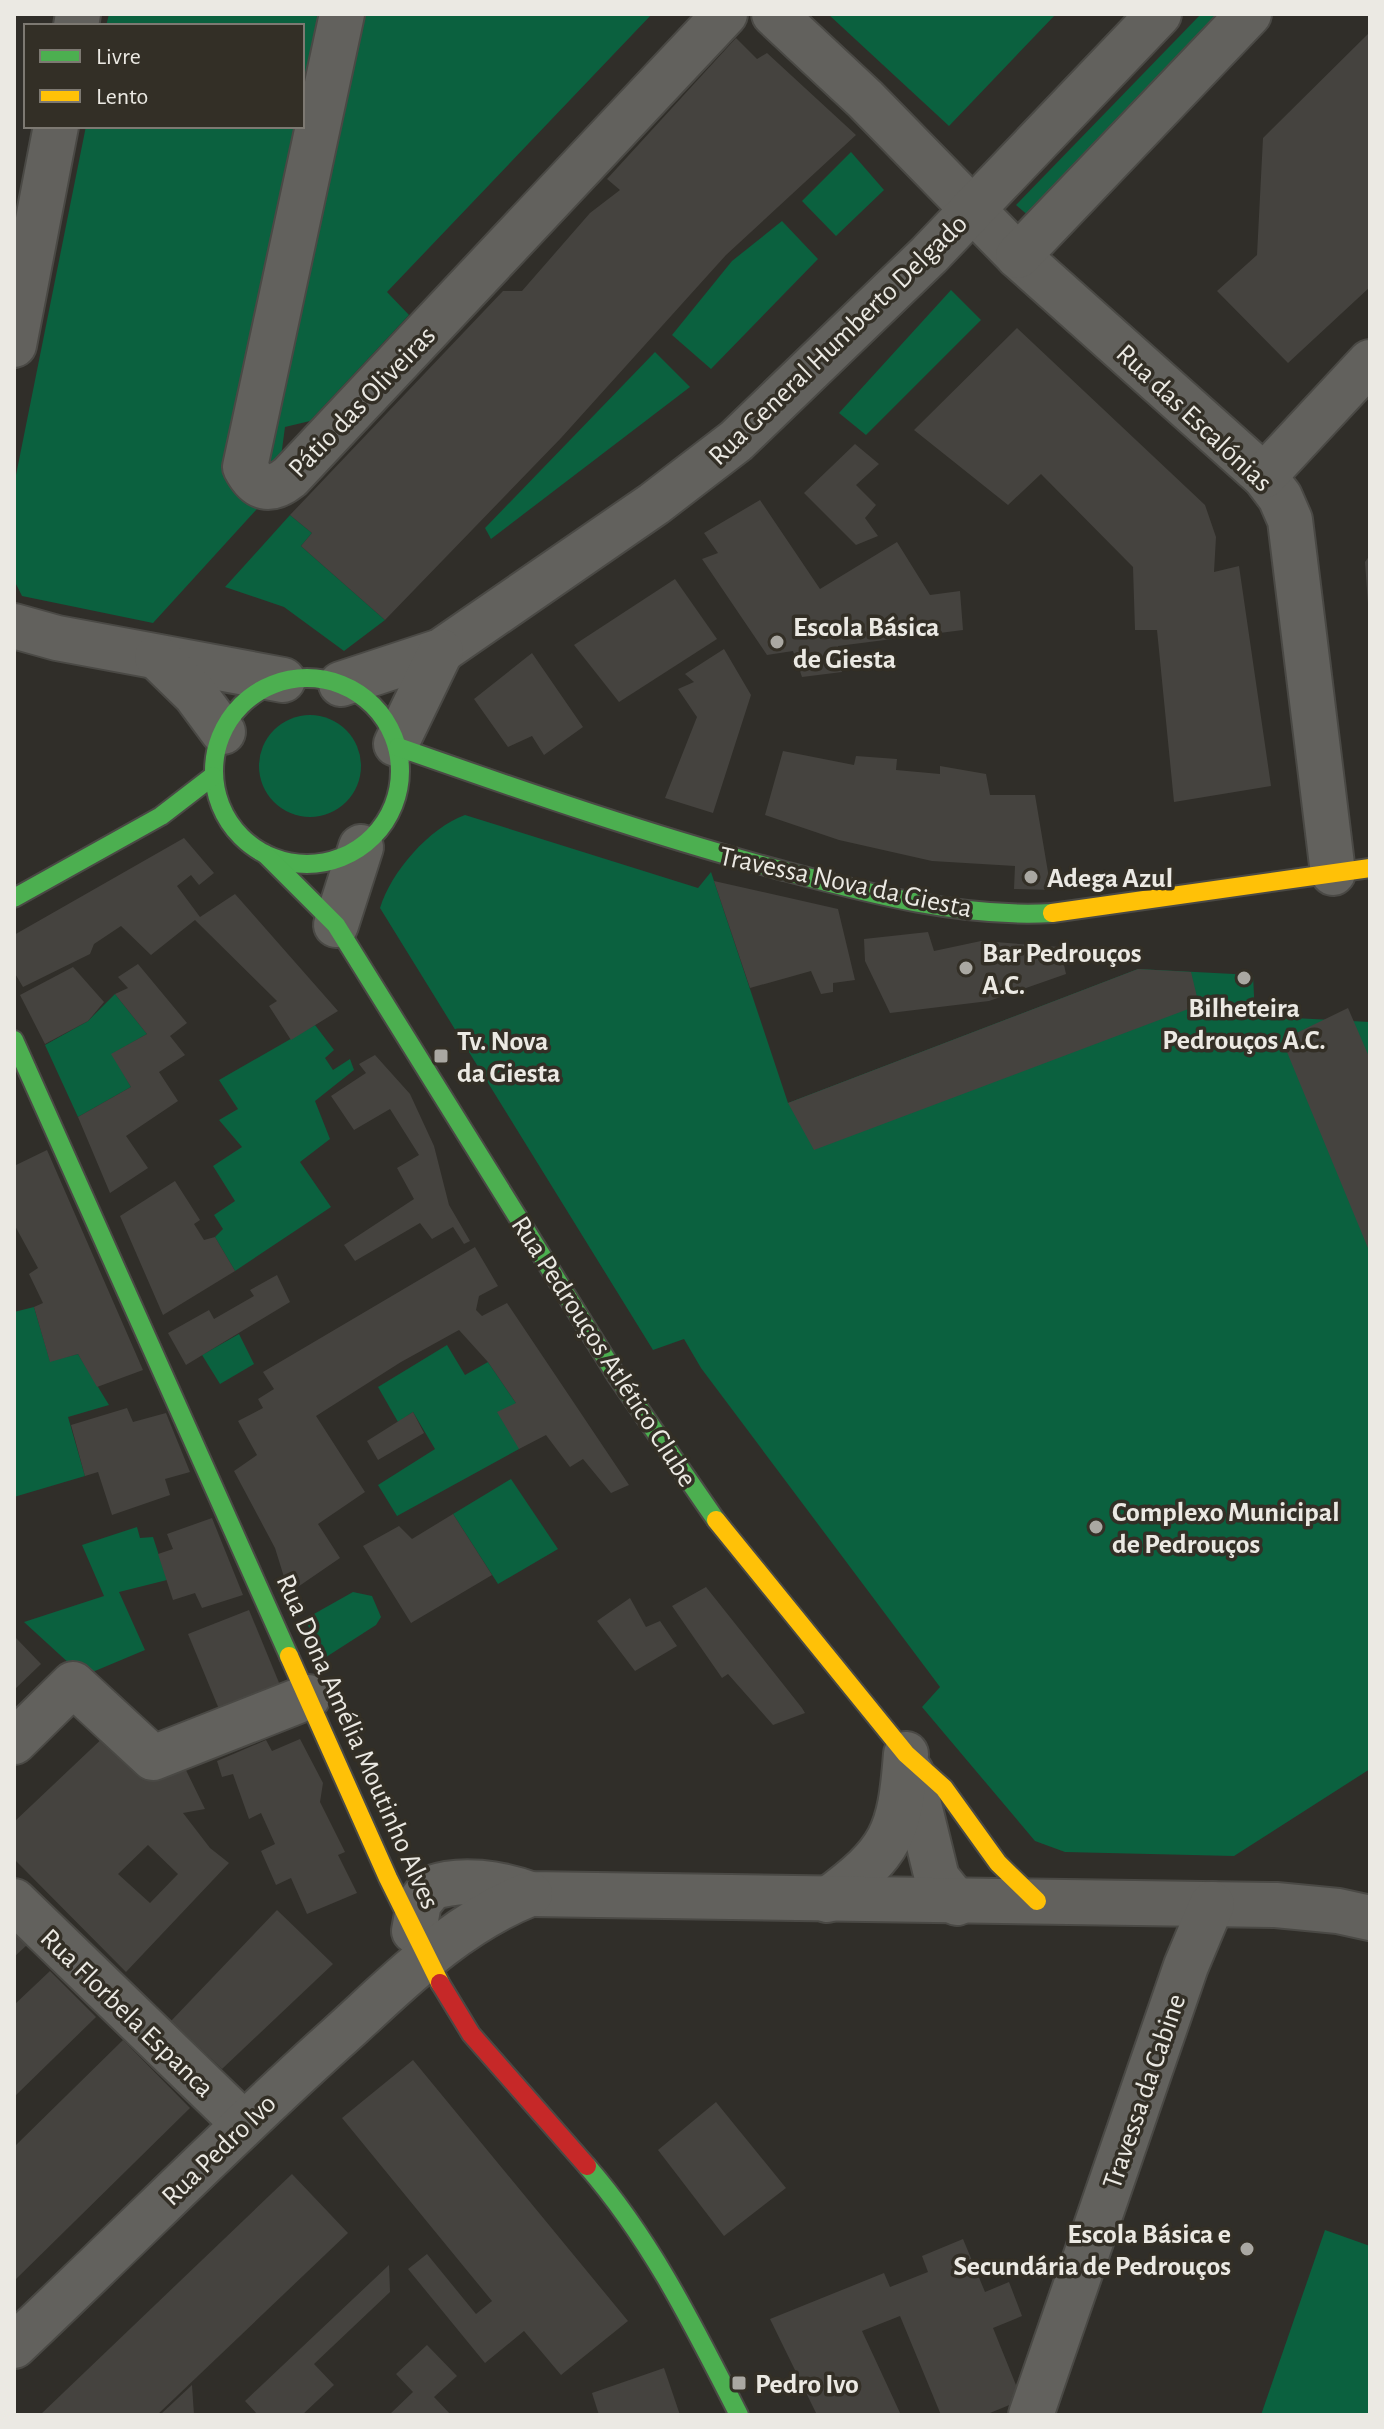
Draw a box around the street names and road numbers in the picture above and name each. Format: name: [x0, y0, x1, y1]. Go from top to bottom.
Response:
street label: Rua General Humberto Delgado: [704, 210, 973, 471]
street label: Pátio das Oliveiras: [284, 321, 441, 483]
street label: Rua das Escalónias: [1110, 340, 1277, 497]
street label: Travessa Nova da Giesta: [717, 842, 975, 923]
street label: Rua Pedrouços Atlético Clube: [505, 1212, 701, 1492]
street label: Rua Dona Amélia Moutinho Alves: [271, 1570, 444, 1913]
street label: Rua Florbela Espanca: [35, 1924, 219, 2103]
street label: Travessa da Cabine: [1098, 1991, 1191, 2193]
street label: Rua Pedro Ivo: [157, 2089, 282, 2212]

